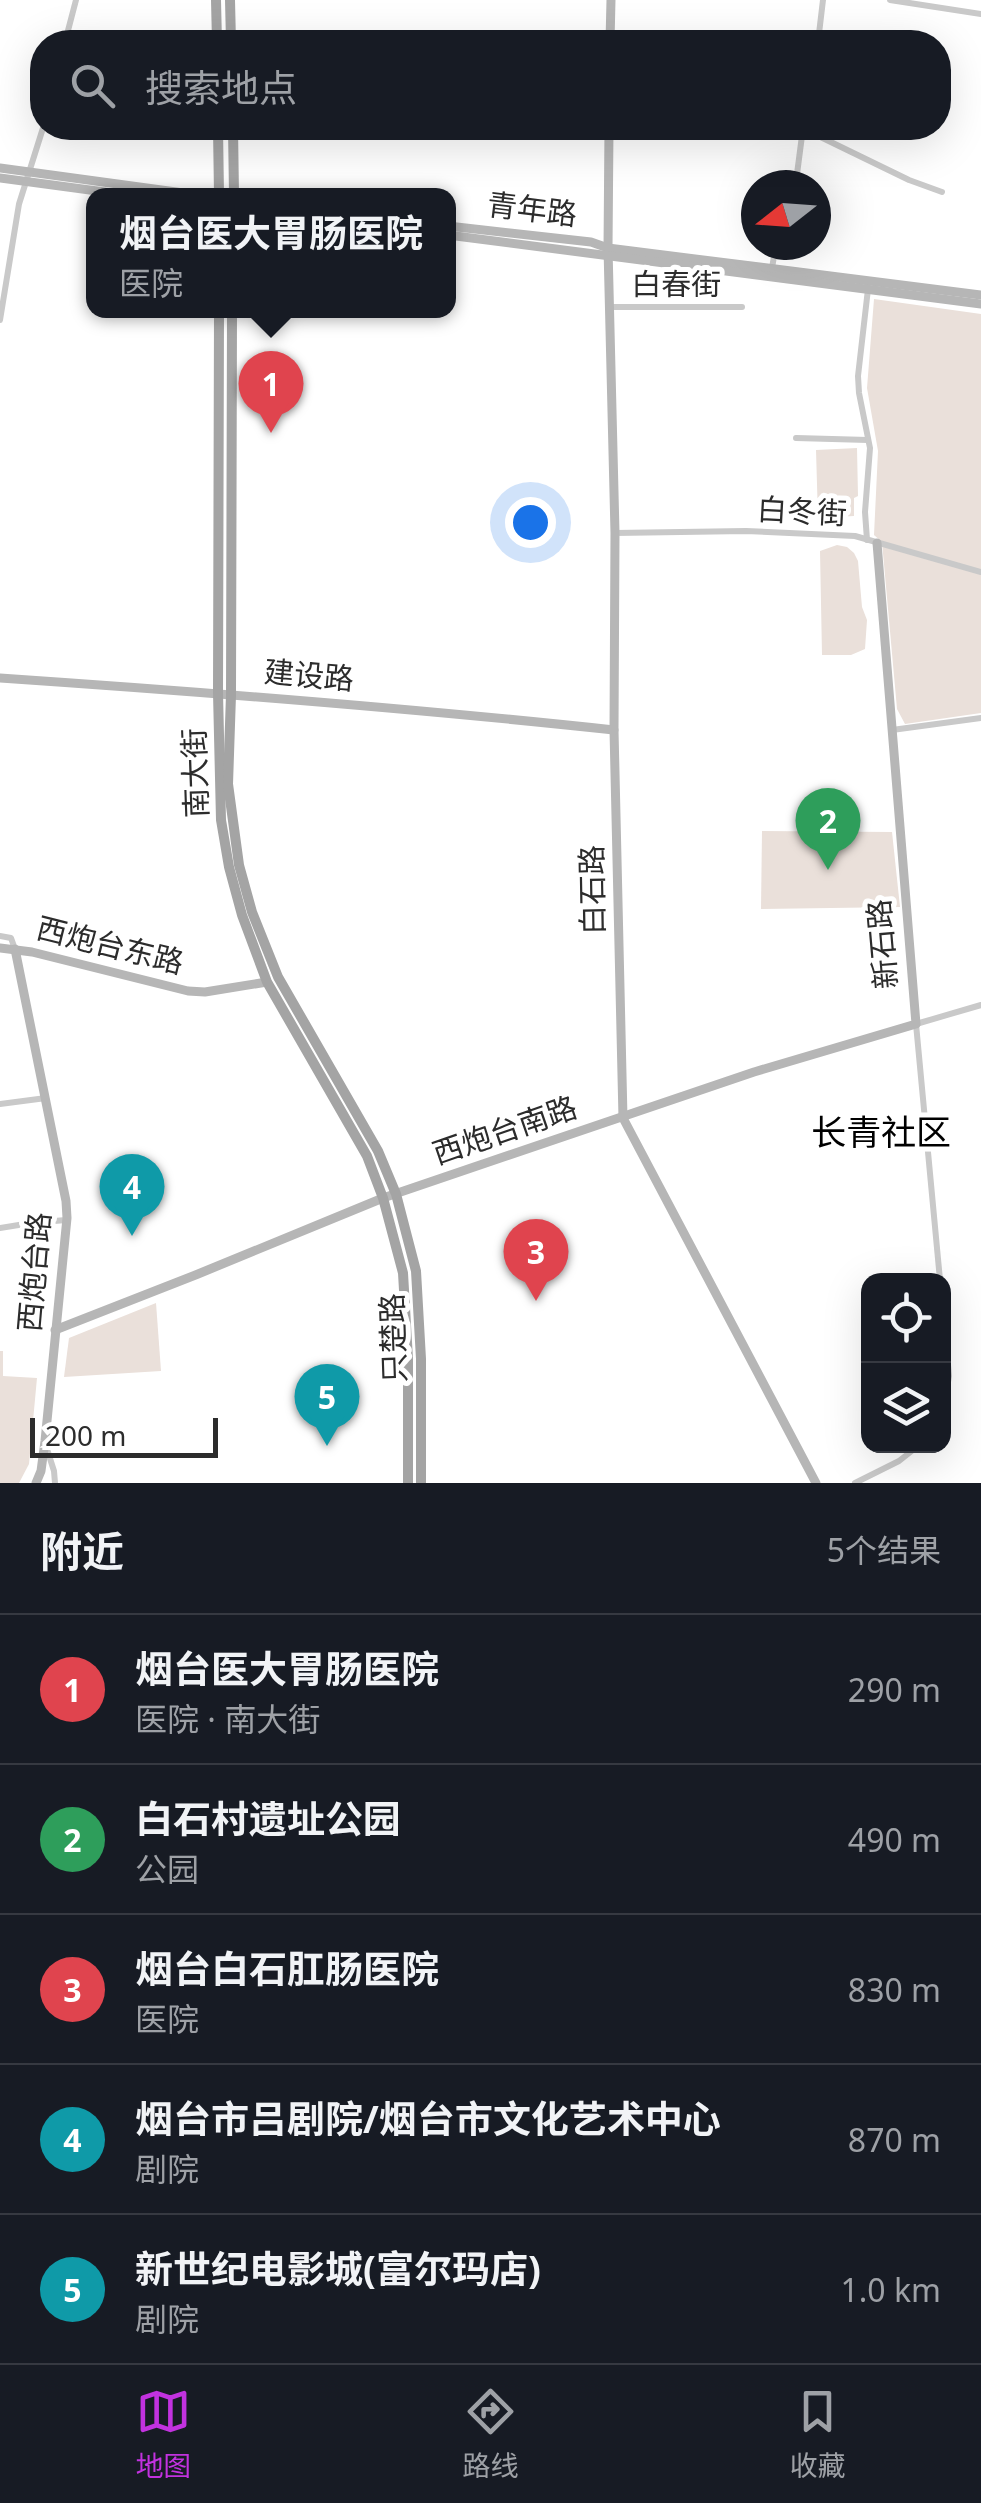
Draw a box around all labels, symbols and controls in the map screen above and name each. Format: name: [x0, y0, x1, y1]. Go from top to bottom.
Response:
search box: [30, 30, 951, 140]
icon: search: [65, 58, 120, 113]
text: 搜索地点: [145, 61, 297, 113]
north arrow: [741, 170, 831, 260]
street label: 青年路: [485, 183, 579, 234]
popup: [86, 188, 456, 318]
text: 烟台医大胃肠医院: [119, 206, 423, 258]
text: 医院: [119, 261, 183, 304]
street label: 白春街: [631, 263, 721, 304]
pin: 1: [238, 350, 304, 433]
street label: 白冬街: [756, 488, 848, 533]
your location: [505, 497, 556, 548]
street label: 建设路: [263, 650, 356, 699]
street label: 南大街: [172, 727, 217, 819]
pin: 2: [796, 788, 860, 870]
street label: 白石路: [570, 845, 613, 935]
street label: 新石路: [857, 898, 906, 991]
street label: 西炮台东路: [33, 907, 188, 983]
street label: 西炮台南路: [427, 1086, 582, 1173]
district label: 长青社区: [811, 1108, 951, 1155]
pin: 4: [100, 1154, 164, 1236]
street label: 西炮台路: [8, 1210, 59, 1333]
pin: 3: [504, 1218, 568, 1301]
map controls: [861, 1273, 951, 1453]
button: locate: [861, 1273, 951, 1363]
street label: 只楚路: [370, 1292, 415, 1384]
button: layers: [861, 1363, 951, 1453]
pin: 5: [294, 1364, 360, 1446]
scale bar: [30, 1413, 218, 1458]
text: 200 m: [45, 1416, 127, 1454]
text: 附近: [40, 1522, 124, 1579]
text: 5个结果: [827, 1528, 941, 1571]
text: 烟台医大胃肠医院: [135, 1642, 439, 1694]
text: 1: [63, 1668, 82, 1711]
text: 290 m: [848, 1668, 941, 1711]
text: 医院 · 南大街: [135, 1697, 320, 1740]
text: 白石村遗址公园: [135, 1792, 401, 1844]
text: 2: [63, 1818, 82, 1861]
text: 490 m: [848, 1818, 941, 1861]
text: 公园: [135, 1847, 199, 1890]
text: 烟台白石肛肠医院: [135, 1942, 439, 1994]
text: 3: [63, 1968, 82, 2011]
text: 830 m: [848, 1968, 941, 2011]
text: 医院: [135, 1997, 199, 2040]
text: 烟台市吕剧院/烟台市文化艺术中心: [135, 2092, 721, 2144]
text: 4: [63, 2118, 82, 2161]
text: 870 m: [848, 2118, 941, 2161]
text: 剧院: [135, 2147, 199, 2190]
text: 新世纪电影城(富尔玛店): [135, 2242, 541, 2294]
text: 5: [63, 2268, 82, 2311]
text: 1.0 km: [840, 2268, 941, 2311]
text: 剧院: [135, 2297, 199, 2340]
tab: 地图: [135, 2384, 192, 2484]
tab: 路线: [462, 2384, 519, 2484]
tab: 收藏: [789, 2384, 846, 2484]

